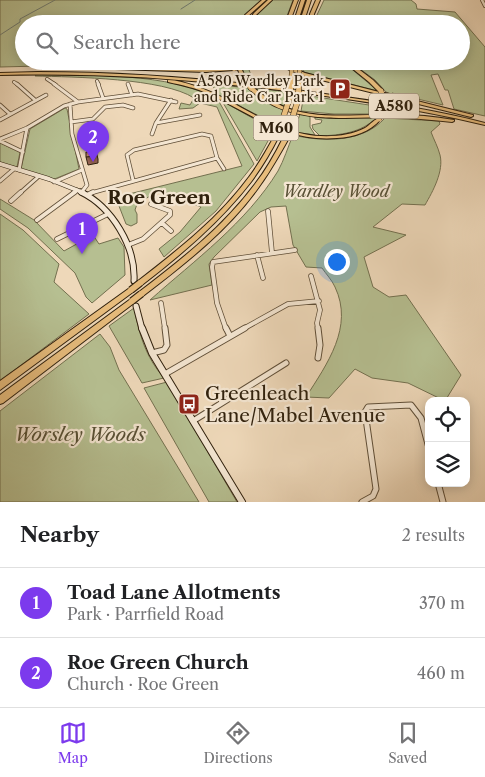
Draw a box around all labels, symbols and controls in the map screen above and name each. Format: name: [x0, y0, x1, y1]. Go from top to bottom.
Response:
search box: [15, 15, 470, 70]
icon: search: [33, 29, 61, 57]
text: Search here: [73, 31, 181, 54]
place label: A580 Wardley Park and Ride Car Park 1: [194, 72, 325, 106]
parking icon: A580 Wardley Park and Ride Car Park 1: [328, 77, 352, 101]
road number: A580: [369, 94, 419, 118]
road number: M60: [254, 116, 298, 140]
pin: 2: [77, 121, 109, 162]
park label: Wardley Wood: [283, 181, 391, 201]
district label: Roe Green: [107, 186, 211, 209]
pin: 1: [66, 213, 98, 254]
your location: [324, 249, 350, 275]
place label: Greenleach Lane/Mabel Avenue: [205, 382, 386, 427]
bus stop icon: Greenleach Lane/Mabel Avenue: [177, 392, 201, 416]
map controls: [425, 397, 470, 487]
button: locate: [425, 397, 470, 442]
park label: Worsley Woods: [14, 423, 146, 446]
button: layers: [425, 442, 470, 487]
text: Nearby: [20, 522, 99, 547]
text: 2 results: [402, 525, 465, 545]
text: Toad Lane Allotments: [67, 581, 281, 604]
text: 1: [32, 593, 40, 613]
text: 370 m: [419, 593, 465, 613]
text: Park · Parrfield Road: [67, 604, 224, 624]
text: Roe Green Church: [67, 651, 249, 674]
text: 2: [31, 663, 41, 683]
text: 460 m: [417, 663, 465, 683]
text: Church · Roe Green: [67, 674, 219, 694]
tab: Map: [58, 719, 88, 767]
tab: Directions: [203, 719, 273, 767]
tab: Saved: [388, 719, 427, 767]

